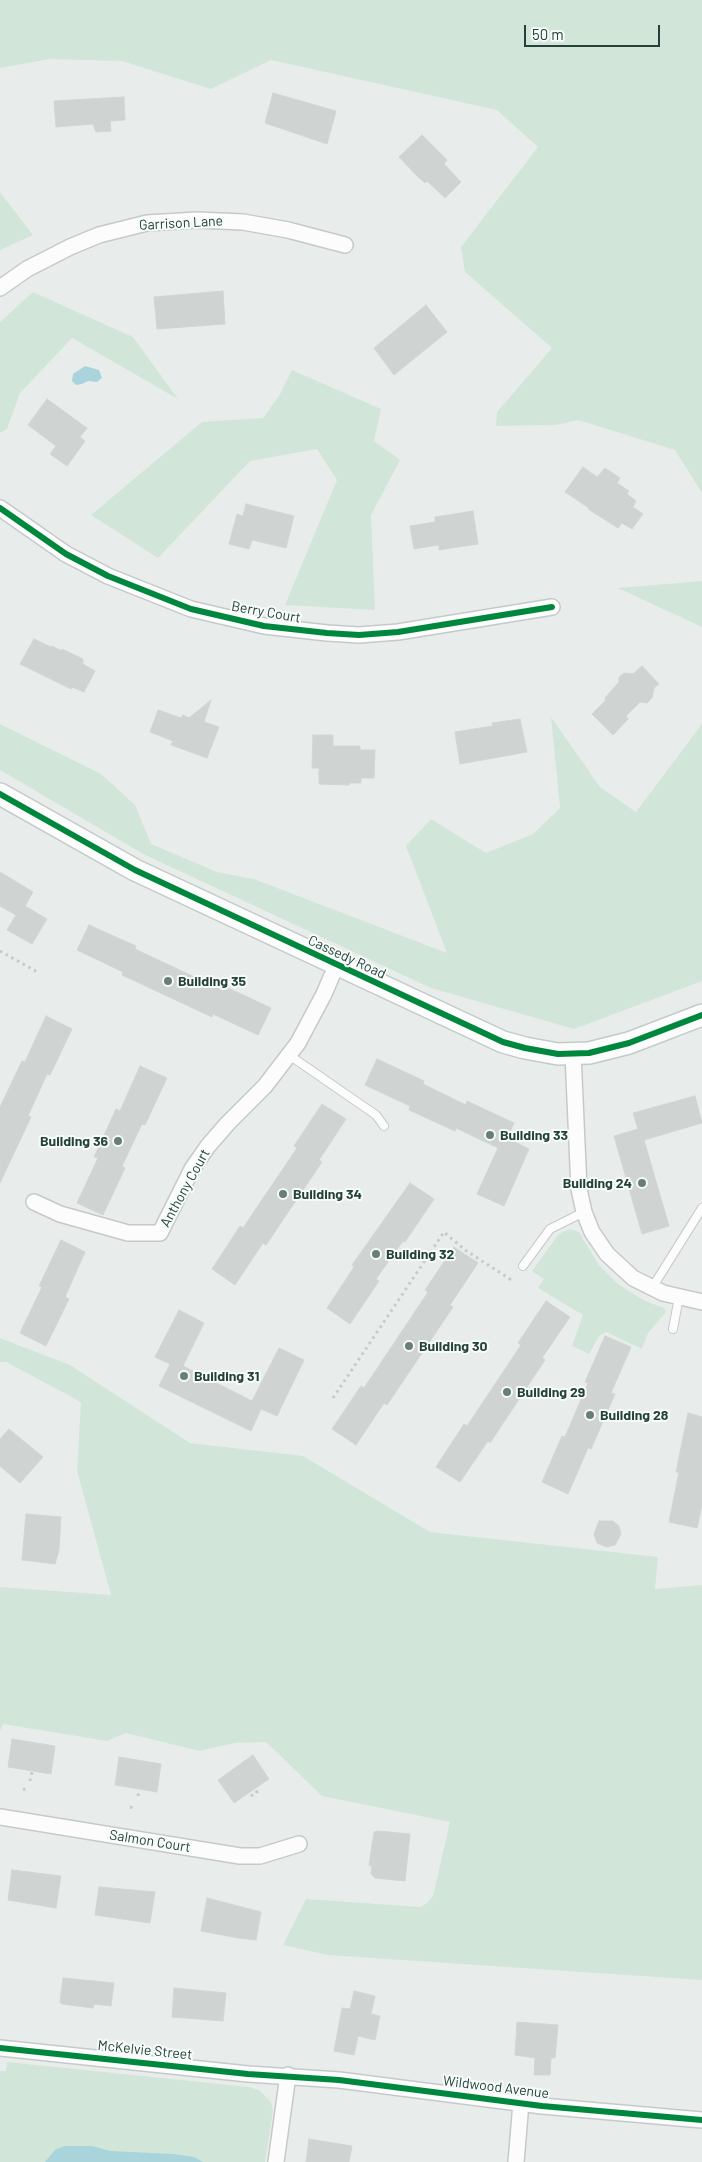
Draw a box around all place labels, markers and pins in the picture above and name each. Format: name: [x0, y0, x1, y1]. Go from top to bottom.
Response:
place label: Building 35: [178, 973, 246, 989]
marker: Building 35: [162, 975, 174, 987]
place label: Building 33: [500, 1127, 568, 1143]
marker: Building 33: [484, 1129, 496, 1141]
place label: Building 36: [40, 1133, 108, 1149]
marker: Building 36: [112, 1135, 124, 1147]
place label: Building 24: [563, 1175, 632, 1191]
marker: Building 24: [636, 1177, 648, 1189]
place label: Building 34: [293, 1186, 362, 1202]
marker: Building 34: [277, 1188, 289, 1200]
place label: Building 32: [386, 1246, 454, 1262]
marker: Building 32: [370, 1248, 382, 1260]
place label: Building 30: [419, 1338, 487, 1354]
marker: Building 30: [403, 1340, 415, 1352]
place label: Building 31: [194, 1368, 259, 1384]
marker: Building 31: [178, 1370, 190, 1382]
place label: Building 29: [517, 1384, 585, 1400]
marker: Building 29: [501, 1386, 513, 1398]
place label: Building 28: [600, 1407, 668, 1423]
marker: Building 28: [584, 1409, 596, 1421]

